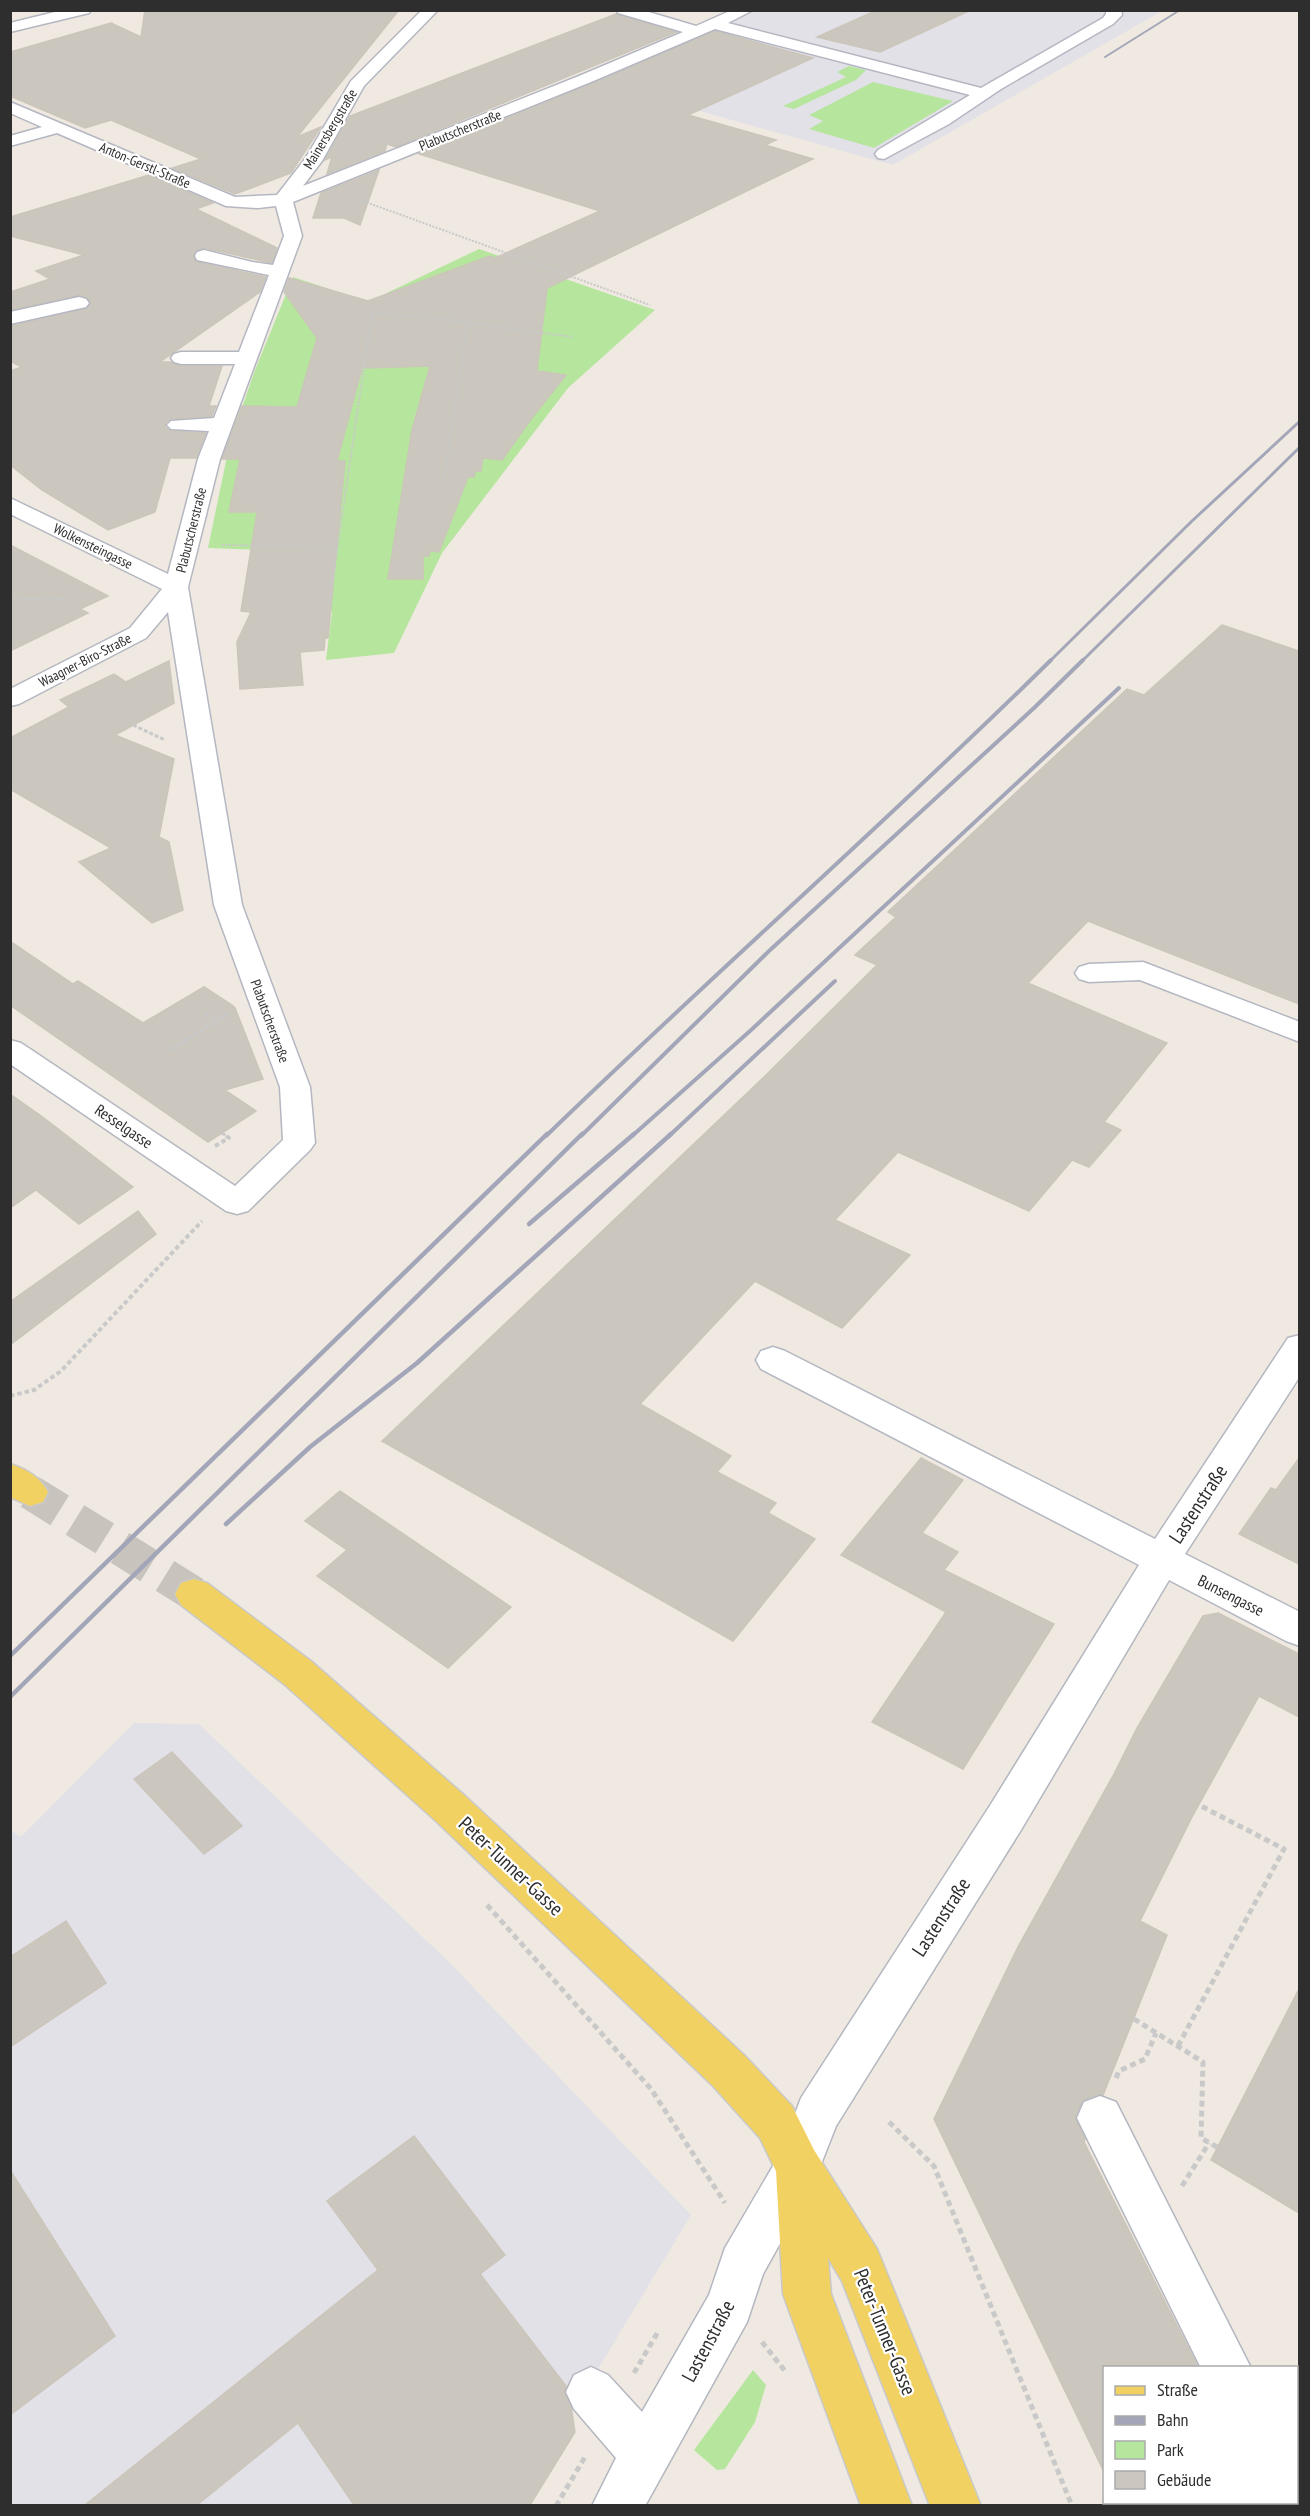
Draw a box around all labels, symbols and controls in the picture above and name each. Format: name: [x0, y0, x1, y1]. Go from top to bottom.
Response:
street label: Mainersbergstraße: [299, 85, 361, 172]
street label: Plabutscherstraße: [416, 105, 504, 155]
street label: Anton-Gerstl-Straße: [97, 138, 193, 192]
street label: Plabutscherstraße: [172, 485, 210, 575]
street label: Wolkensteingasse: [51, 519, 136, 573]
street label: Waagner-Biro-Straße: [36, 629, 134, 691]
street label: Plabutscherstraße: [247, 977, 293, 1065]
street label: Resselgasse: [91, 1099, 157, 1153]
street label: Lastenstraße: [1163, 1460, 1233, 1548]
street label: Bunsengasse: [1195, 1570, 1267, 1620]
street label: Peter-Tunner-Gasse: [453, 1811, 569, 1921]
street label: Lastenstraße: [906, 1873, 976, 1961]
street label: Peter-Tunner-Gasse: [848, 2265, 922, 2399]
street label: Lastenstraße: [676, 2296, 740, 2386]
legend: [1103, 2366, 1298, 2504]
text: Straße: [1157, 2378, 1198, 2401]
text: Bahn: [1157, 2408, 1189, 2431]
text: Park: [1157, 2438, 1184, 2461]
text: Gebäude: [1157, 2468, 1211, 2491]

